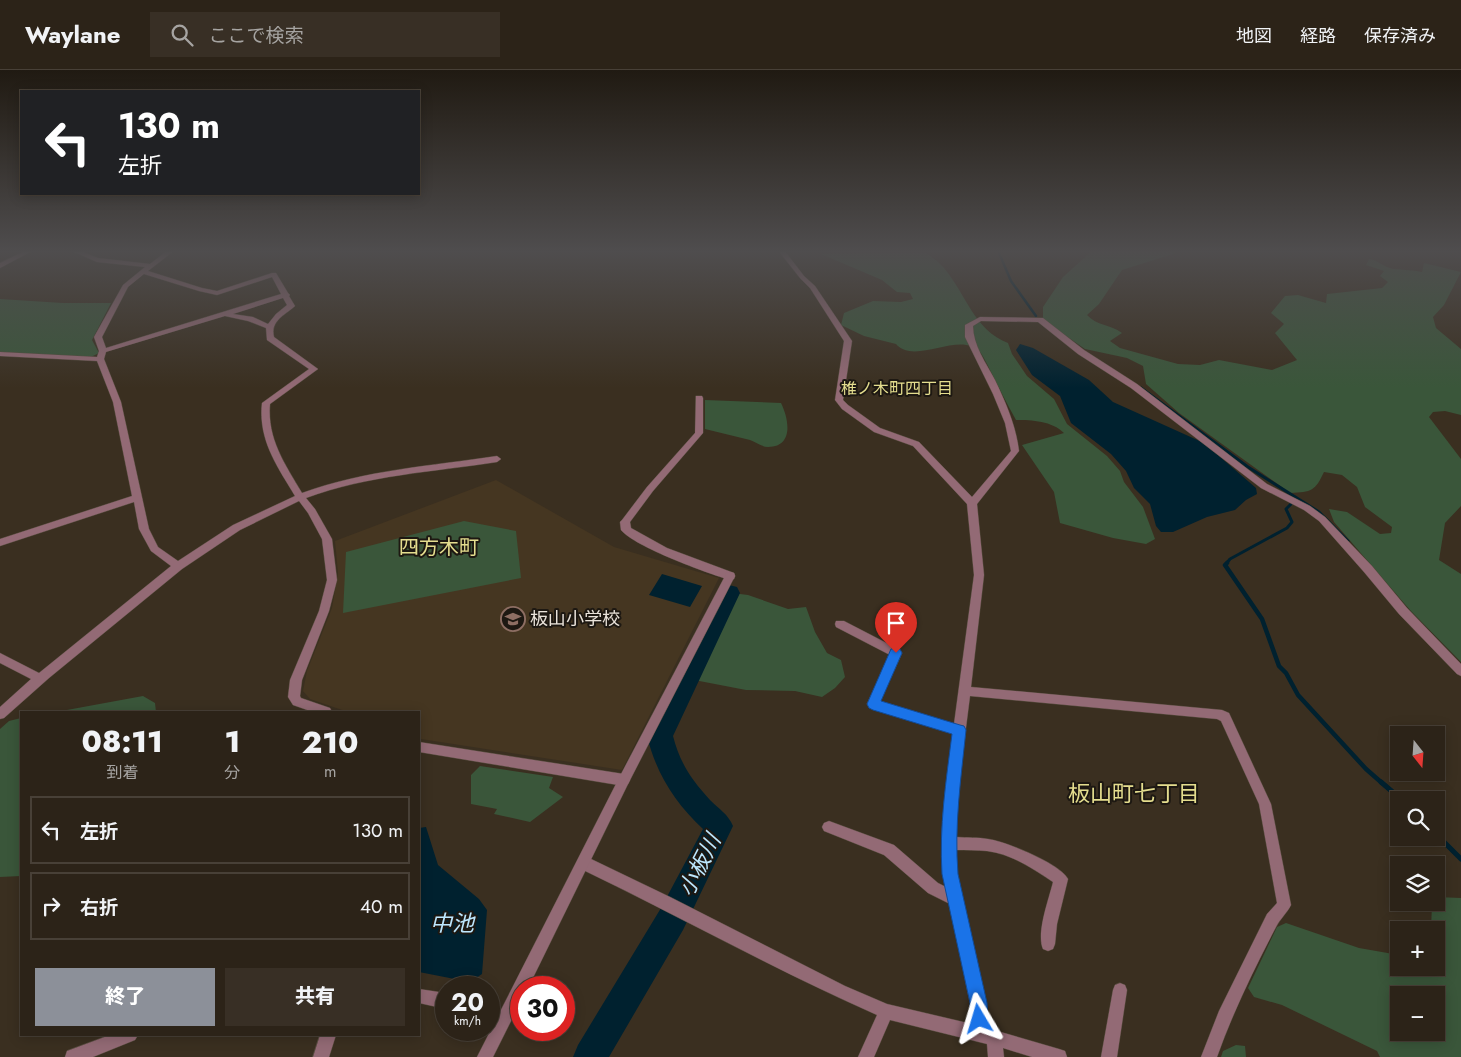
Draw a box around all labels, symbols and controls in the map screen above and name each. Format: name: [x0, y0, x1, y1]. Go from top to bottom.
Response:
search box: [150, 12, 500, 57]
text: Waylane: [25, 17, 120, 52]
icon: search: [168, 21, 196, 49]
text: ここで検索: [208, 22, 303, 49]
text: 地図: [1236, 23, 1272, 49]
text: 経路: [1300, 23, 1336, 49]
text: 保存済み: [1364, 23, 1436, 49]
text: 130 m: [118, 101, 220, 151]
icon: left: [35, 110, 100, 175]
text: 左折: [118, 149, 162, 181]
district label: 椎ノ木町四丁目: [841, 377, 953, 400]
district label: 四方木町: [399, 533, 479, 562]
pin: [875, 602, 917, 653]
school or university icon: 板山小学校: [500, 606, 526, 632]
place label: 板山小学校: [530, 606, 620, 632]
icon: arrive: [882, 609, 910, 637]
text: 08:11: [81, 720, 163, 763]
text: 1: [224, 720, 240, 763]
text: 210: [302, 721, 359, 764]
north arrow: [1390, 726, 1445, 781]
map controls: [1390, 726, 1445, 1041]
text: m: [324, 760, 336, 783]
text: 到着: [106, 761, 138, 784]
text: 分: [224, 761, 240, 784]
district label: 板山町七丁目: [1068, 777, 1200, 809]
button: search: [1390, 791, 1445, 846]
icon: left: [37, 816, 65, 844]
text: 130 m: [352, 817, 403, 844]
text: 左折: [80, 818, 118, 845]
water label: 小板川: [670, 827, 729, 902]
button: layers: [1390, 856, 1445, 911]
icon: right: [37, 892, 65, 920]
text: 40 m: [360, 893, 403, 920]
text: 右折: [80, 894, 118, 921]
water label: 中池: [430, 907, 476, 939]
button: +: [1390, 921, 1445, 976]
button: 終了: [35, 968, 215, 1026]
button: 共有: [225, 968, 405, 1026]
speed limit sign: 30: [510, 976, 575, 1041]
text: 20: [451, 984, 484, 1020]
button: −: [1390, 986, 1445, 1041]
position arrow: [952, 992, 1004, 1044]
text: km/h: [454, 1012, 481, 1030]

